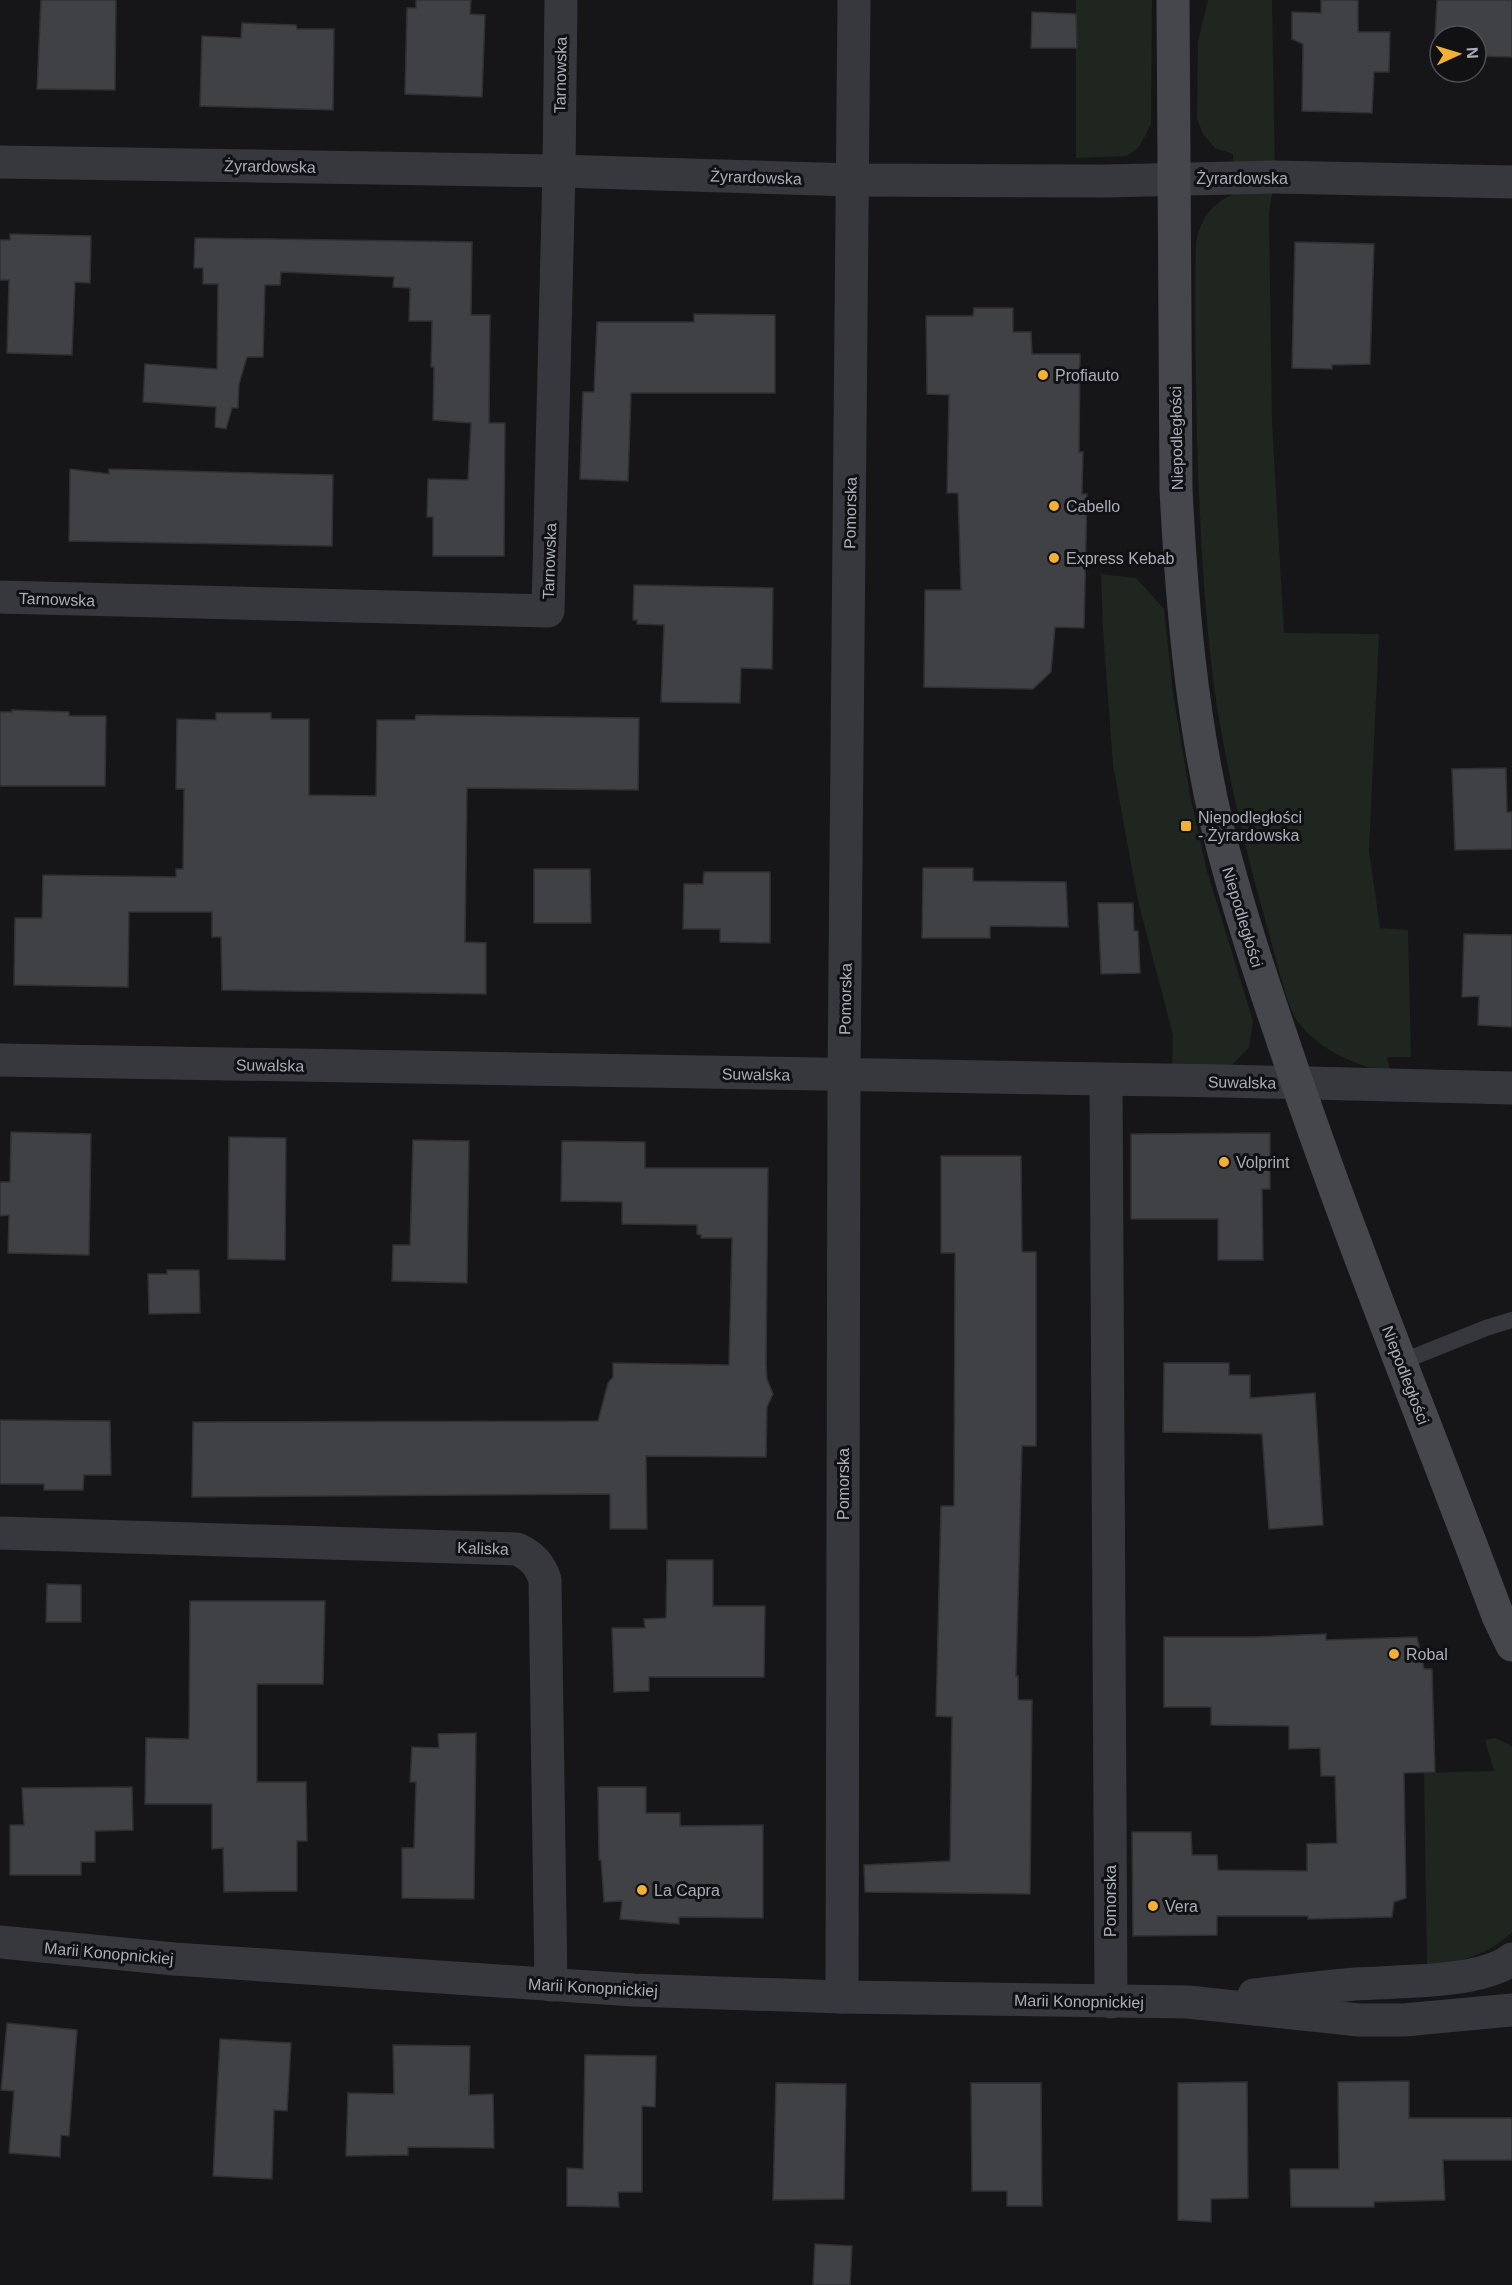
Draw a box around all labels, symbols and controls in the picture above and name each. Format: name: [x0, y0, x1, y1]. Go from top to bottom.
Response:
north arrow: [1428, 24, 1488, 84]
street label: Tarnowska: [551, 37, 570, 113]
text: N: [1464, 47, 1481, 59]
street label: Żyrardowska: [224, 156, 316, 176]
street label: Żyrardowska: [710, 166, 802, 188]
street label: Żyrardowska: [1196, 169, 1288, 187]
place label: Profiauto: [1055, 367, 1119, 384]
marker: Profiauto: [1036, 368, 1050, 382]
street label: Niepodległości: [1167, 386, 1186, 490]
street label: Pomorska: [841, 477, 860, 549]
place label: Cabello: [1066, 498, 1120, 515]
marker: Cabello: [1047, 499, 1061, 513]
street label: Tarnowska: [540, 522, 559, 600]
place label: Express Kebab: [1066, 550, 1175, 567]
marker: Express Kebab: [1047, 551, 1061, 565]
street label: Tarnowska: [18, 590, 96, 609]
place label: Niepodległości - Żyrardowska: [1198, 809, 1302, 844]
marker: Niepodległości - Żyrardowska: [1179, 819, 1193, 833]
street label: Niepodległości: [1219, 865, 1266, 969]
street label: Pomorska: [836, 963, 855, 1035]
street label: Suwalska: [236, 1056, 304, 1075]
street label: Suwalska: [722, 1065, 790, 1084]
street label: Suwalska: [1208, 1073, 1276, 1092]
place label: Volprint: [1236, 1154, 1290, 1171]
marker: Volprint: [1217, 1155, 1231, 1169]
street label: Niepodległości: [1379, 1324, 1432, 1427]
street label: Pomorska: [835, 1448, 852, 1520]
street label: Kaliska: [457, 1539, 509, 1558]
place label: Robal: [1406, 1646, 1448, 1663]
marker: Robal: [1387, 1647, 1401, 1661]
street label: Pomorska: [1102, 1865, 1119, 1937]
place label: La Capra: [654, 1882, 720, 1899]
marker: La Capra: [635, 1883, 649, 1897]
place label: Vera: [1165, 1898, 1198, 1915]
marker: Vera: [1146, 1899, 1160, 1913]
street label: Marii Konopnickiej: [44, 1939, 174, 1968]
street label: Marii Konopnickiej: [528, 1976, 658, 1999]
street label: Marii Konopnickiej: [1014, 1992, 1144, 2011]

